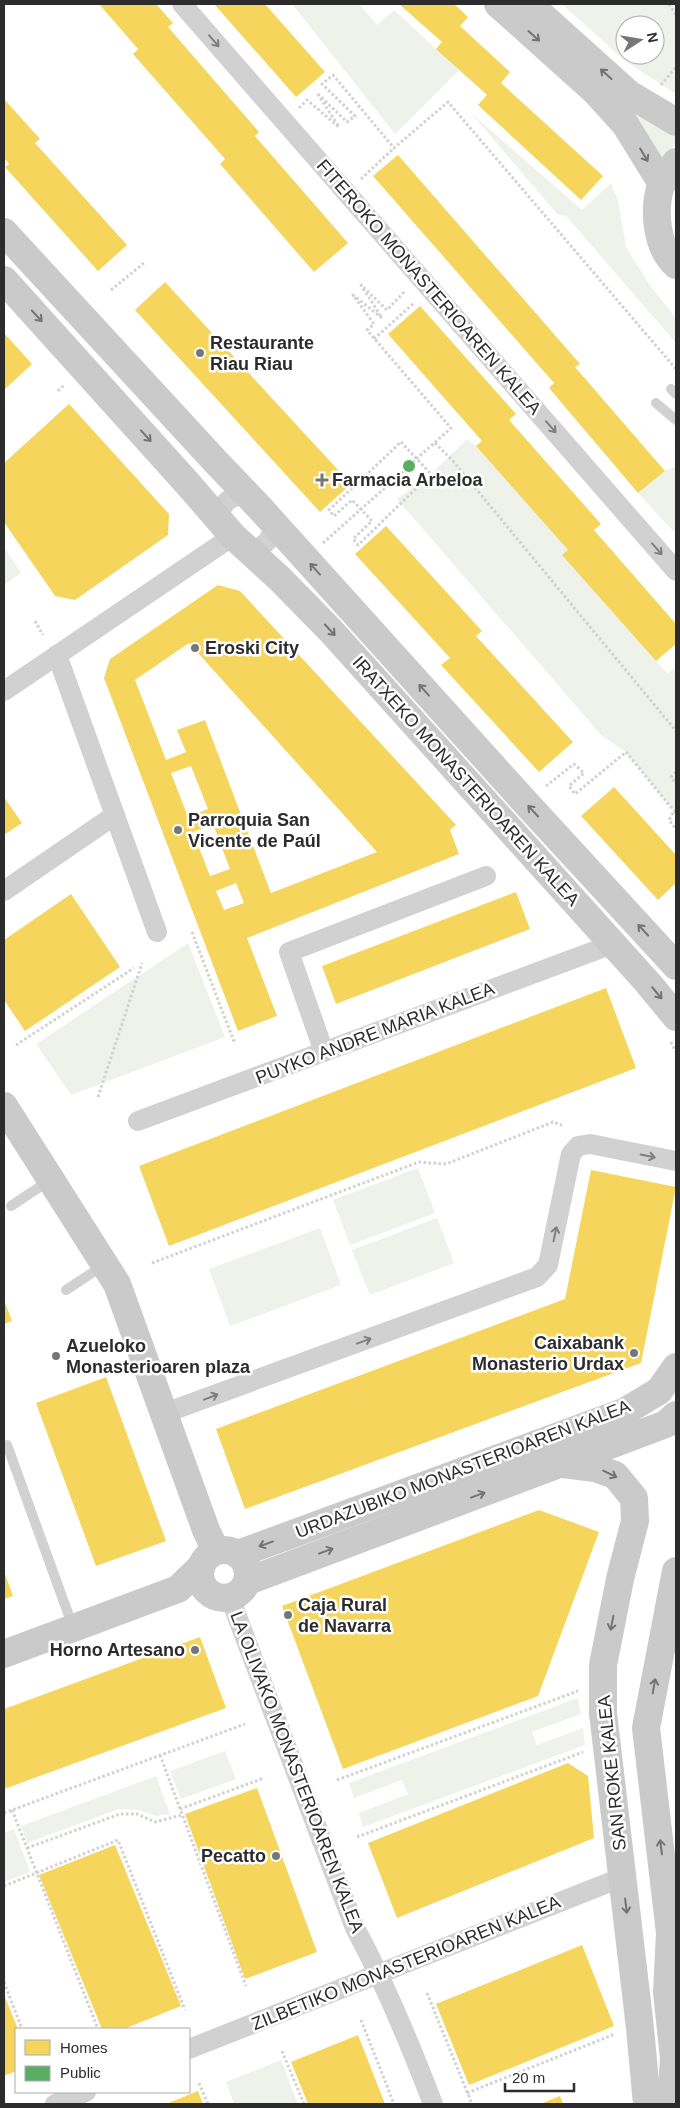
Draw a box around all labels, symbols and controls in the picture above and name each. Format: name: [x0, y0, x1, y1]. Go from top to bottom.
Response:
north arrow: [615, 15, 665, 65]
one-way arrow: [528, 30, 541, 42]
text: N: [644, 31, 662, 44]
one-way arrow: [208, 34, 219, 47]
one-way arrow: [600, 68, 613, 80]
one-way arrow: [639, 147, 649, 161]
street label: FITEROKO MONASTERIOAREN KALEA: [313, 156, 545, 418]
one-way arrow: [31, 309, 43, 322]
place label: Restaurante Riau Riau: [210, 333, 314, 374]
marker: Restaurante Riau Riau: [194, 347, 206, 359]
one-way arrow: [545, 420, 556, 433]
one-way arrow: [140, 430, 152, 443]
place label: Farmacia Arbeloa: [332, 470, 483, 490]
marker: Farmacia Arbeloa: [316, 474, 328, 486]
one-way arrow: [652, 543, 663, 556]
one-way arrow: [310, 563, 321, 576]
one-way arrow: [324, 624, 336, 636]
place label: Eroski City: [205, 638, 299, 658]
marker: Eroski City: [189, 642, 201, 654]
street label: IRATXEKO MONASTERIOAREN KALEA: [349, 652, 583, 910]
one-way arrow: [418, 683, 430, 696]
one-way arrow: [527, 804, 539, 817]
place label: Parroquia San Vicente de Paúl: [188, 810, 321, 851]
marker: Parroquia San Vicente de Paúl: [172, 824, 184, 836]
one-way arrow: [637, 924, 649, 937]
street label: PUYKO ANDRE MARIA KALEA: [253, 978, 497, 1088]
one-way arrow: [651, 986, 662, 999]
one-way arrow: [639, 1151, 655, 1161]
one-way arrow: [550, 1226, 560, 1242]
place label: Caixabank Monasterio Urdax: [472, 1333, 625, 1374]
place label: Azueloko Monasterioaren plaza: [66, 1336, 251, 1377]
one-way arrow: [356, 1336, 371, 1345]
marker: Caixabank Monasterio Urdax: [628, 1347, 640, 1359]
marker: Azueloko Monasterioaren plaza: [50, 1350, 62, 1362]
one-way arrow: [203, 1392, 218, 1401]
street label: URDAZUBIKO MONASTERIOAREN KALEA: [293, 1396, 633, 1542]
one-way arrow: [602, 1470, 617, 1480]
one-way arrow: [470, 1490, 486, 1499]
one-way arrow: [259, 1540, 274, 1549]
one-way arrow: [318, 1546, 333, 1555]
place label: Caja Rural de Navarra: [298, 1595, 392, 1636]
street label: LA OLIVAKO MONASTERIOAREN KALEA: [226, 1608, 368, 1936]
marker: Caja Rural de Navarra: [282, 1609, 294, 1621]
one-way arrow: [606, 1615, 616, 1631]
place label: Horno Artesano: [50, 1640, 185, 1660]
marker: Horno Artesano: [189, 1644, 201, 1656]
one-way arrow: [649, 1678, 659, 1694]
street label: SAN ROKE KALEA: [594, 1694, 630, 1852]
one-way arrow: [656, 1839, 666, 1855]
place label: Pecatto: [201, 1846, 266, 1866]
marker: Pecatto: [270, 1850, 282, 1862]
street label: ZILBETIKO MONASTERIOAREN KALEA: [249, 1892, 563, 2034]
one-way arrow: [621, 1898, 631, 1914]
legend: [15, 2028, 190, 2093]
text: Homes: [60, 2039, 108, 2056]
scale bar: [505, 2060, 574, 2092]
text: Public: [60, 2064, 101, 2081]
text: 20 m: [512, 2069, 545, 2086]

